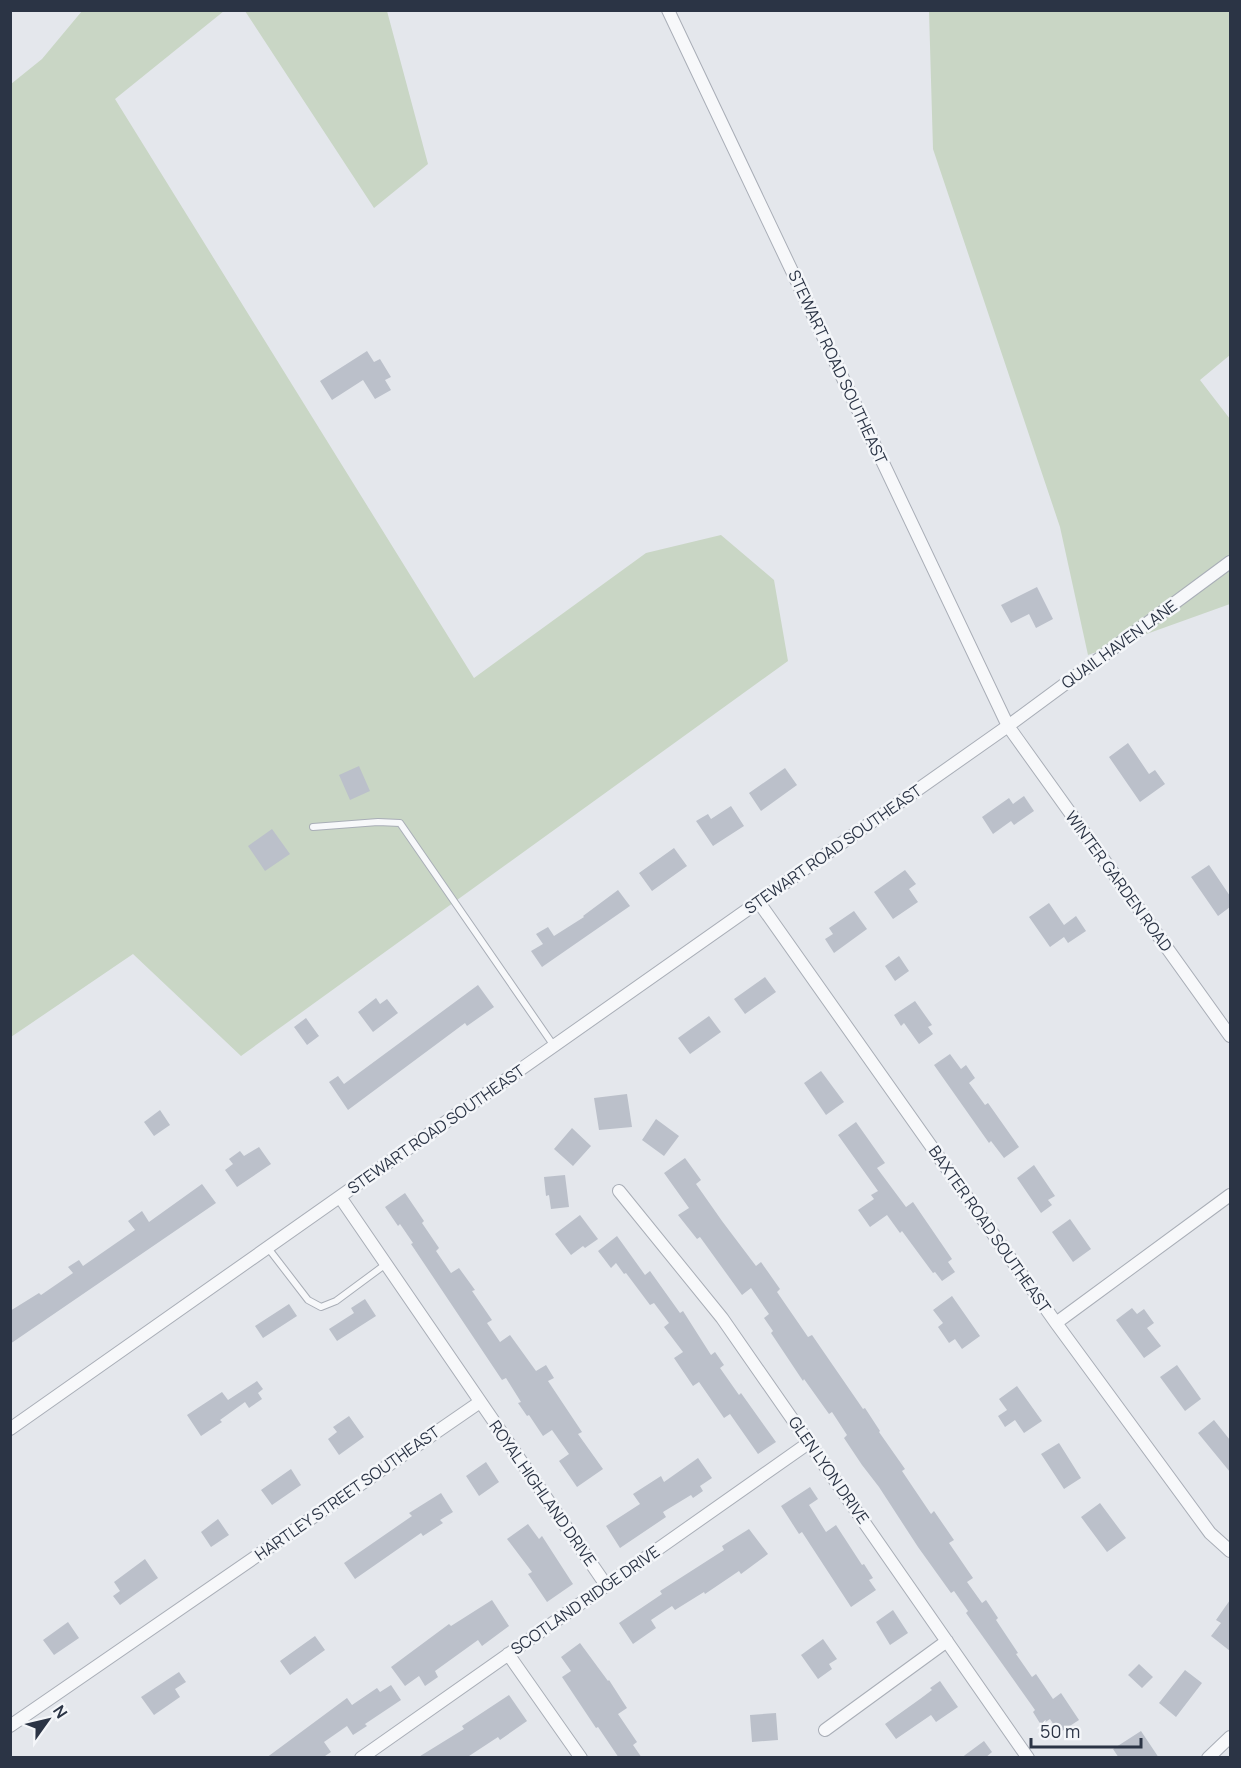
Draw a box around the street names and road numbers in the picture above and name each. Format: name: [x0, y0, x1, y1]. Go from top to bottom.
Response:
street label: STEWART ROAD SOUTHEAST: [783, 266, 893, 468]
street label: QUAIL HAVEN LANE: [1057, 595, 1181, 693]
street label: STEWART ROAD SOUTHEAST: [740, 779, 926, 919]
street label: WINTER GARDEN ROAD: [1060, 806, 1178, 956]
street label: STEWART ROAD SOUTHEAST: [343, 1059, 529, 1199]
street label: BAXTER ROAD SOUTHEAST: [924, 1141, 1056, 1317]
street label: GLEN LYON DRIVE: [784, 1412, 874, 1528]
street label: ROYAL HIGHLAND DRIVE: [484, 1416, 602, 1570]
street label: HARTLEY STREET SOUTHEAST: [250, 1420, 444, 1565]
street label: SCOTLAND RIDGE DRIVE: [506, 1540, 664, 1660]

